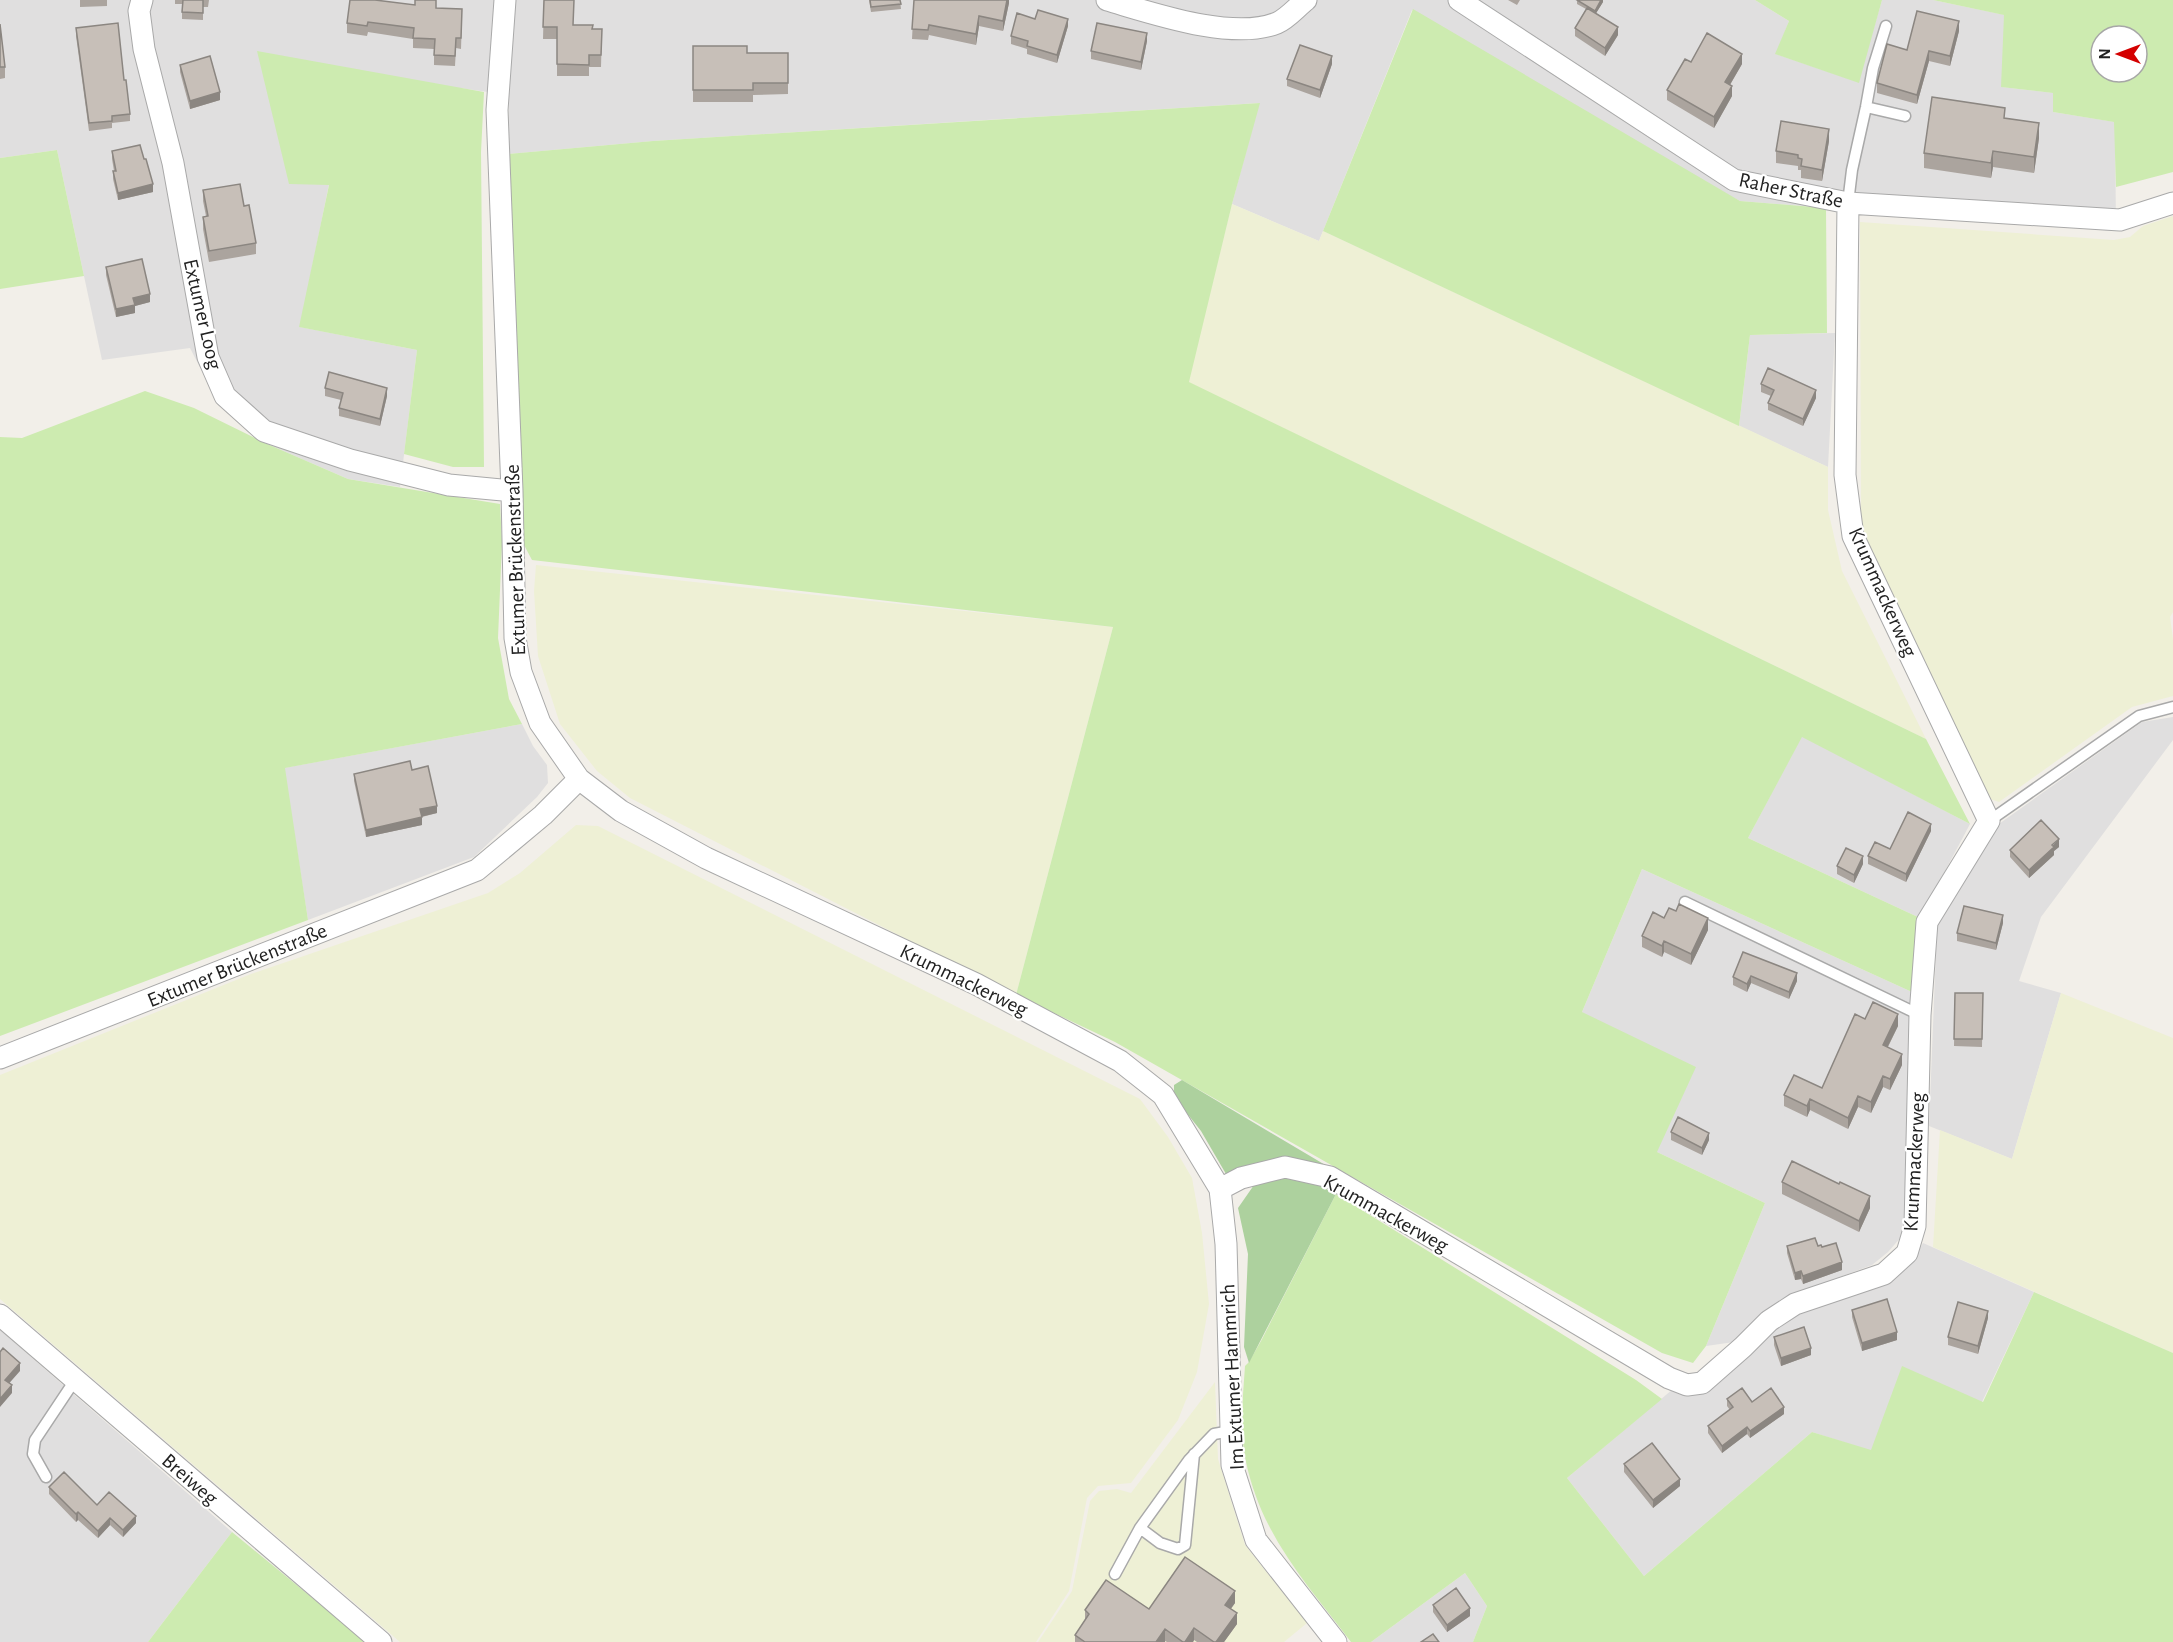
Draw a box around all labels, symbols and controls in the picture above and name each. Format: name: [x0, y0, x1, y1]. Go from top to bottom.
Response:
north arrow: [2089, 24, 2149, 84]
text: N: [2097, 48, 2113, 60]
street label: Raher Straße: [1737, 169, 1845, 212]
street label: Extumer Loog: [180, 257, 226, 372]
street label: Extumer Brückenstraße: [502, 464, 529, 656]
street label: Krummackerweg: [1845, 524, 1921, 661]
street label: Extumer Brückenstraße: [144, 920, 330, 1011]
street label: Krummackerweg: [897, 940, 1032, 1021]
street label: Krummackerweg: [1900, 1091, 1929, 1232]
street label: Krummackerweg: [1320, 1171, 1452, 1257]
street label: Im Extumer Hammrich: [1217, 1283, 1248, 1471]
street label: Breiweg: [158, 1450, 222, 1509]

